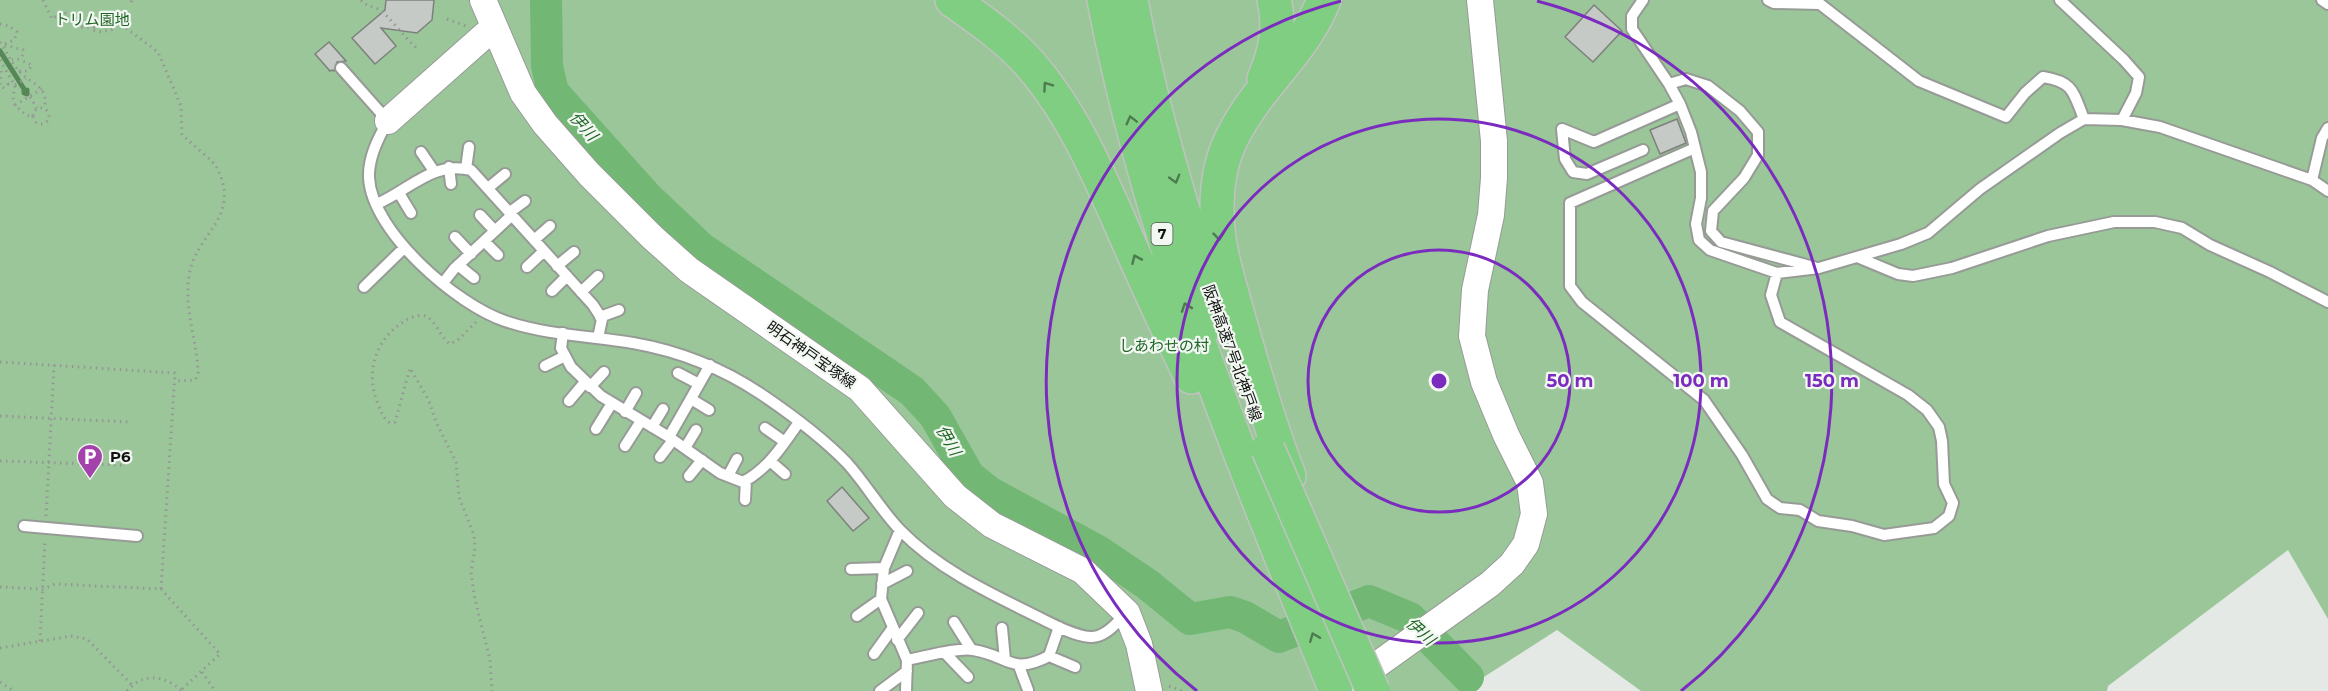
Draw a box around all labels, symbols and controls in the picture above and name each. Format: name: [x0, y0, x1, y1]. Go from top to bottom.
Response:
park label: トリム園地: [54, 10, 130, 29]
one-way arrow: [1043, 82, 1054, 93]
water label: 伊川: [566, 108, 603, 146]
one-way arrow: [1126, 115, 1139, 125]
one-way arrow: [1167, 174, 1180, 184]
road number: 7: [1152, 223, 1172, 245]
one-way arrow: [1212, 232, 1225, 241]
one-way arrow: [1132, 255, 1144, 266]
street label: 阪神高速7号北神戸線: [1199, 282, 1266, 424]
one-way arrow: [1180, 302, 1193, 313]
street label: 明石神戸宝塚線: [763, 317, 860, 392]
park label: しあわせの村: [1119, 336, 1209, 355]
text: 50 m: [1547, 370, 1593, 392]
text: 100 m: [1673, 370, 1729, 392]
text: 150 m: [1805, 370, 1859, 392]
centre of rings: [1429, 371, 1449, 391]
water label: 伊川: [932, 422, 966, 461]
parking icon: P6: [75, 442, 105, 480]
place label: P6: [110, 447, 131, 466]
water label: 伊川: [1402, 614, 1440, 650]
one-way arrow: [1309, 632, 1321, 643]

